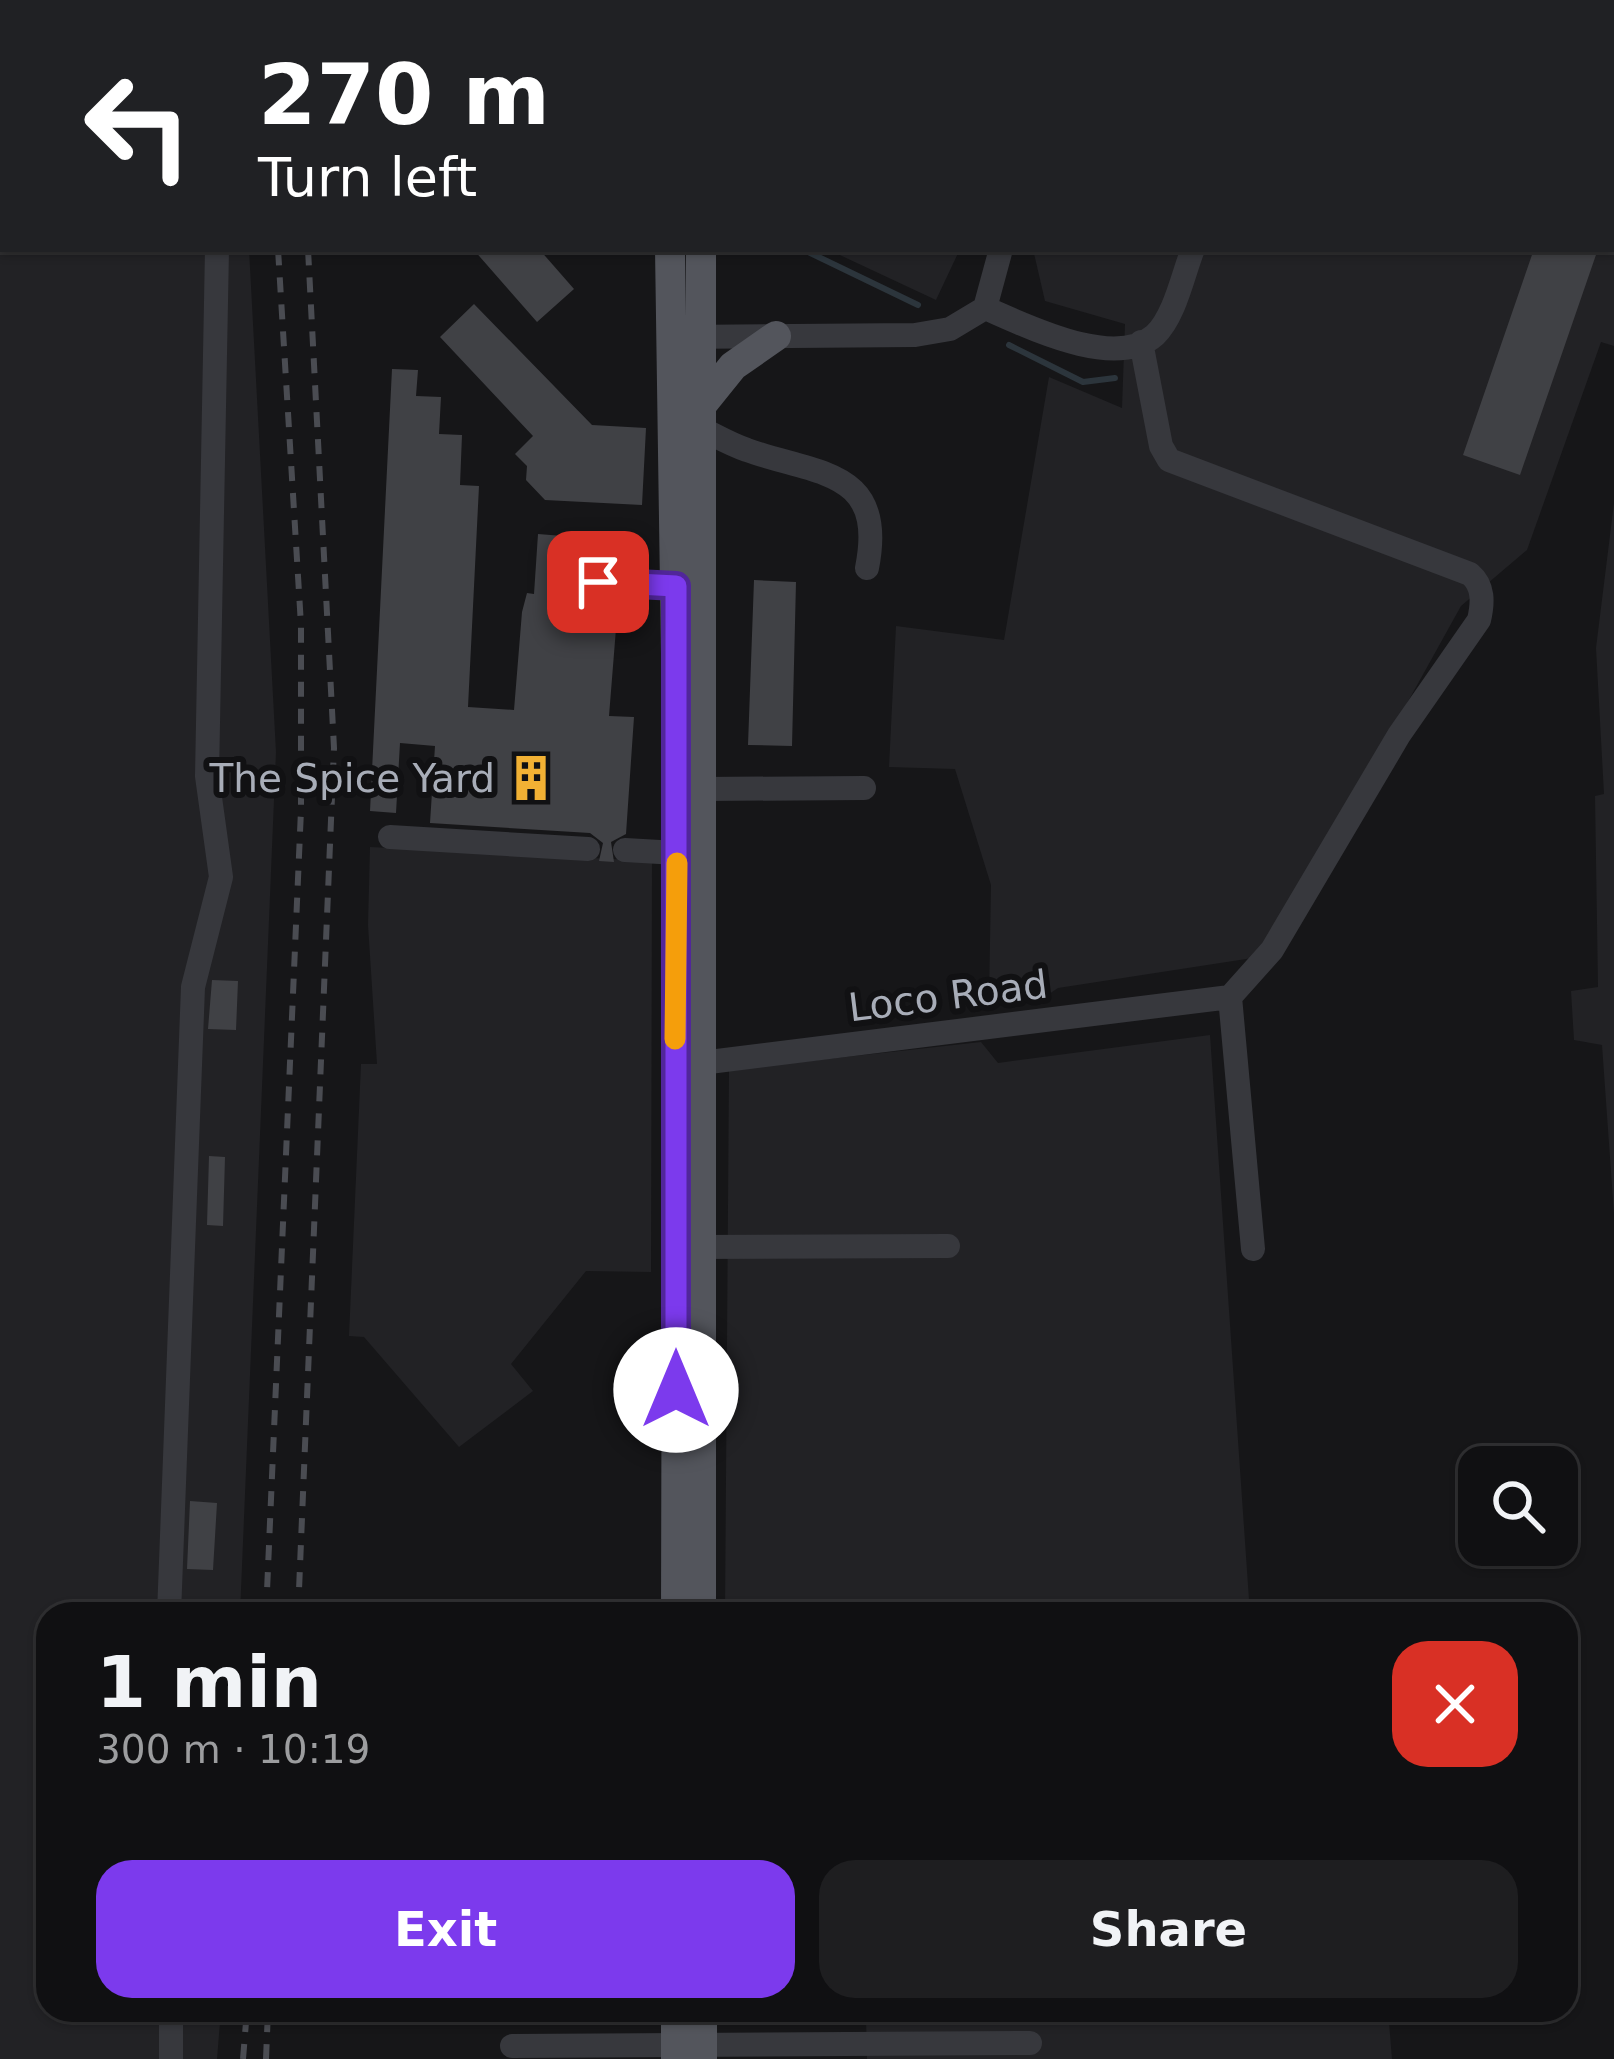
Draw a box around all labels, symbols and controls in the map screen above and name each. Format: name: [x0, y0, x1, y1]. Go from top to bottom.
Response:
text: 270 m: [258, 46, 550, 144]
icon: left: [60, 48, 216, 204]
text: Turn left: [258, 146, 477, 209]
pin: [547, 531, 649, 633]
icon: arrive: [565, 549, 631, 615]
building icon: The Spice Yard: [506, 753, 556, 803]
place label: The Spice Yard: [208, 756, 495, 801]
street label: Loco Road: [846, 961, 1050, 1031]
position arrow: [613, 1327, 739, 1453]
map controls: [1458, 1446, 1578, 1566]
button: search: [1458, 1446, 1578, 1566]
text: 1 min: [96, 1640, 322, 1724]
button: close: [1392, 1641, 1518, 1767]
text: 300 m · 10:19: [96, 1727, 370, 1772]
button: Exit: [96, 1860, 795, 1998]
button: Share: [819, 1860, 1518, 1998]

